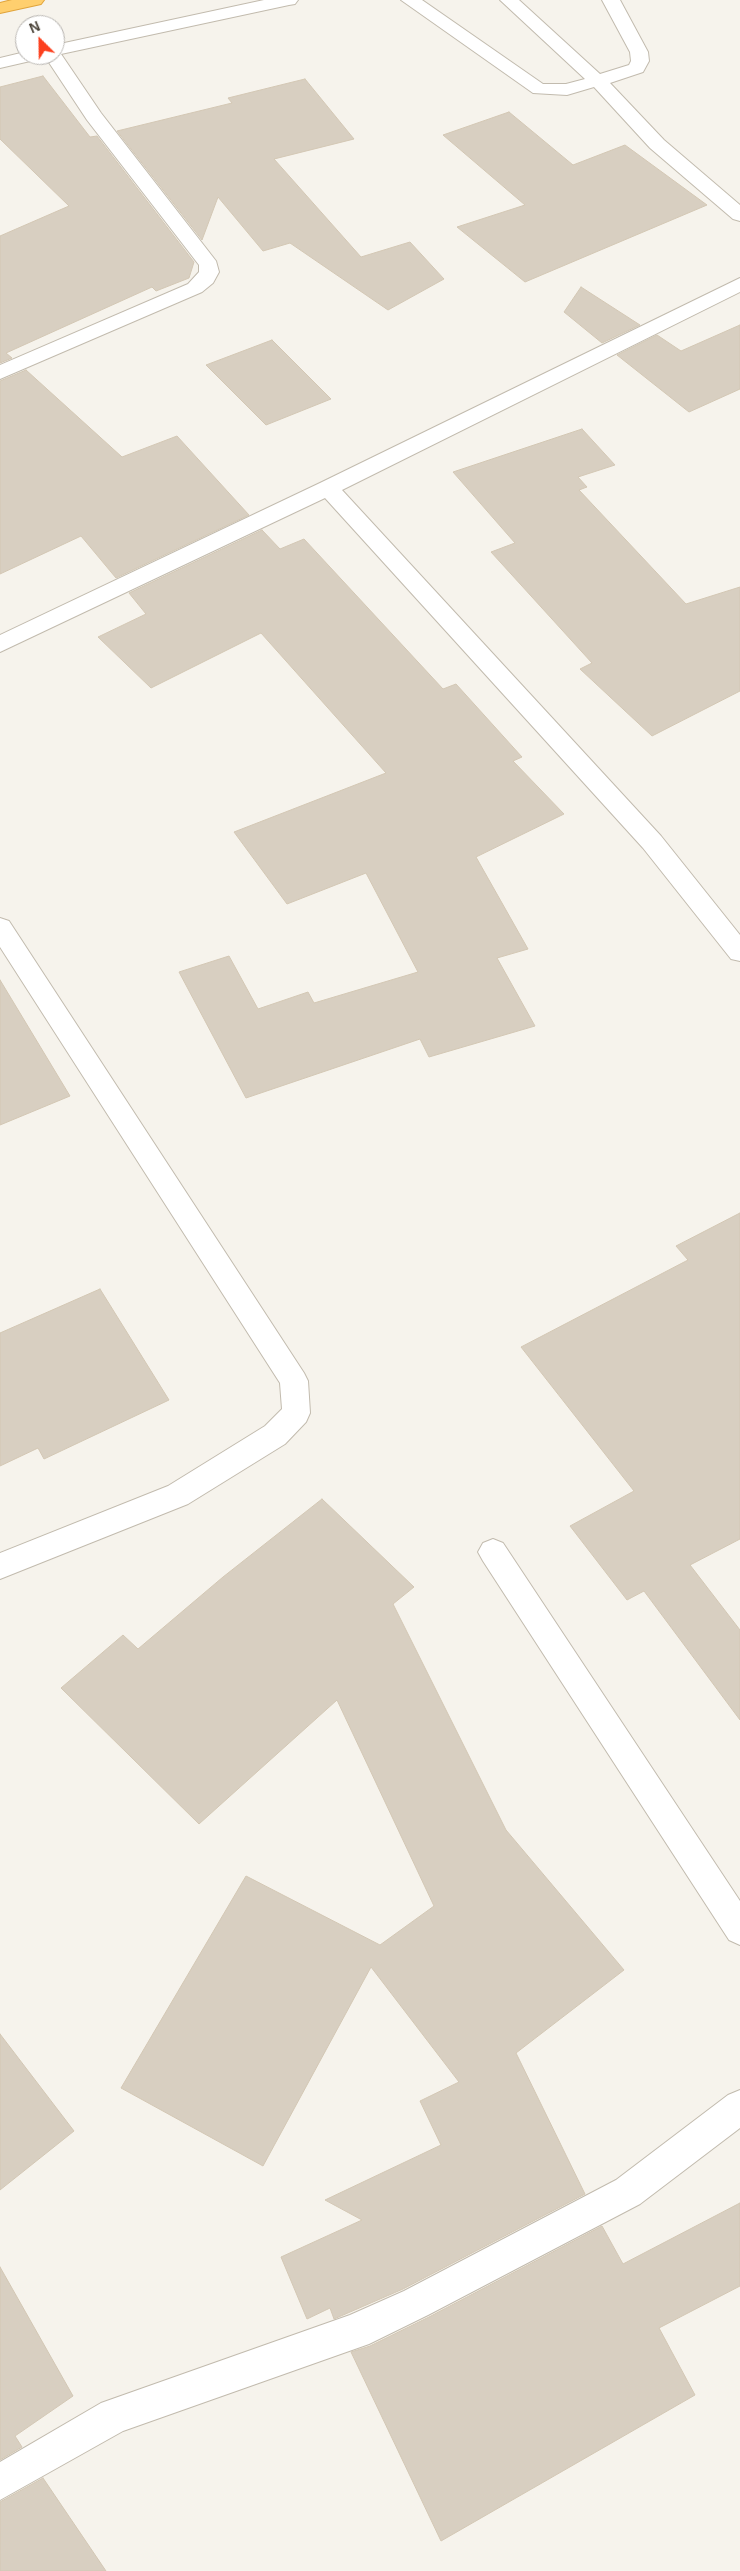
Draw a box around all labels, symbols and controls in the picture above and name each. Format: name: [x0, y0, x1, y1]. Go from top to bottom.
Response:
north arrow: [15, 15, 65, 65]
text: N: [27, 18, 42, 36]

